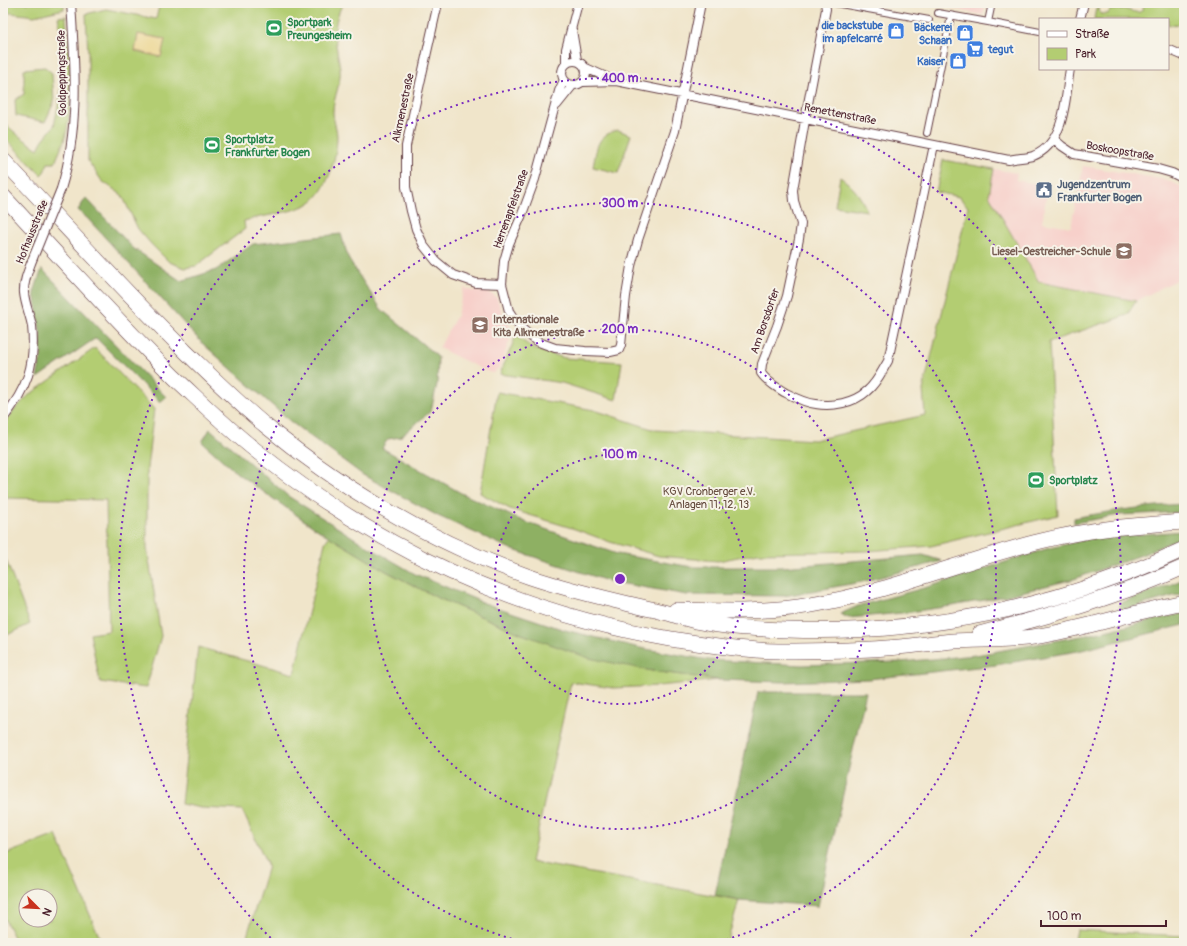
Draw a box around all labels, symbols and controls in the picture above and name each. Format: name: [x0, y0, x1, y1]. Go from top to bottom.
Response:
place label: Sportpark Preungesheim: [287, 16, 352, 42]
sports icon: Sportpark Preungesheim: [264, 18, 284, 38]
legend: [1039, 18, 1169, 70]
place label: die backstube im apfelcarré: [821, 19, 884, 45]
shop icon: die backstube im apfelcarré: [886, 21, 906, 41]
place label: Bäckerei Schaan: [914, 21, 952, 47]
shop icon: Bäckerei Schaan: [955, 23, 975, 43]
text: Straße: [1075, 27, 1109, 42]
street label: Goldpeppingstraße: [55, 30, 69, 116]
supermarket icon: tegut: [965, 39, 985, 59]
place label: tegut: [987, 43, 1014, 56]
text: Park: [1075, 47, 1096, 62]
shop icon: Kaiser: [948, 51, 968, 71]
place label: Kaiser: [917, 55, 946, 68]
street label: Alkmenestraße: [389, 71, 417, 144]
text: 400 m: [601, 71, 639, 86]
street label: Renettenstraße: [803, 101, 878, 127]
place label: Sportplatz Frankfurter Bogen: [225, 133, 310, 159]
sports icon: Sportplatz Frankfurter Bogen: [202, 135, 222, 155]
street label: Boskoopstraße: [1085, 139, 1155, 163]
street label: Herrenapfelstraße: [491, 167, 531, 250]
place label: Jugendzentrum Frankfurter Bogen: [1057, 178, 1142, 204]
public building icon: Jugendzentrum Frankfurter Bogen: [1034, 180, 1054, 200]
text: 300 m: [602, 196, 639, 211]
street label: Hofhausstraße: [13, 198, 51, 266]
school or university icon: Liesel-Oestreicher-Schule: [1114, 241, 1134, 261]
place label: Liesel-Oestreicher-Schule: [991, 245, 1112, 258]
street label: Am Borsdorfer: [748, 287, 782, 355]
place label: Internationale Kita Alkmenestraße: [493, 313, 585, 339]
school or university icon: Internationale Kita Alkmenestraße: [470, 315, 490, 335]
text: 200 m: [602, 322, 639, 337]
text: 100 m: [603, 447, 638, 462]
sports icon: Sportplatz: [1026, 470, 1046, 490]
place label: Sportplatz: [1049, 474, 1098, 487]
park label: KGV Cronberger e.V. Anlagen 11, 12, 13: [663, 485, 755, 511]
centre of rings: [613, 572, 627, 586]
north arrow: [18, 888, 58, 928]
scale bar: [1041, 902, 1166, 928]
text: N: [39, 906, 54, 918]
text: 100 m: [1047, 909, 1082, 924]

